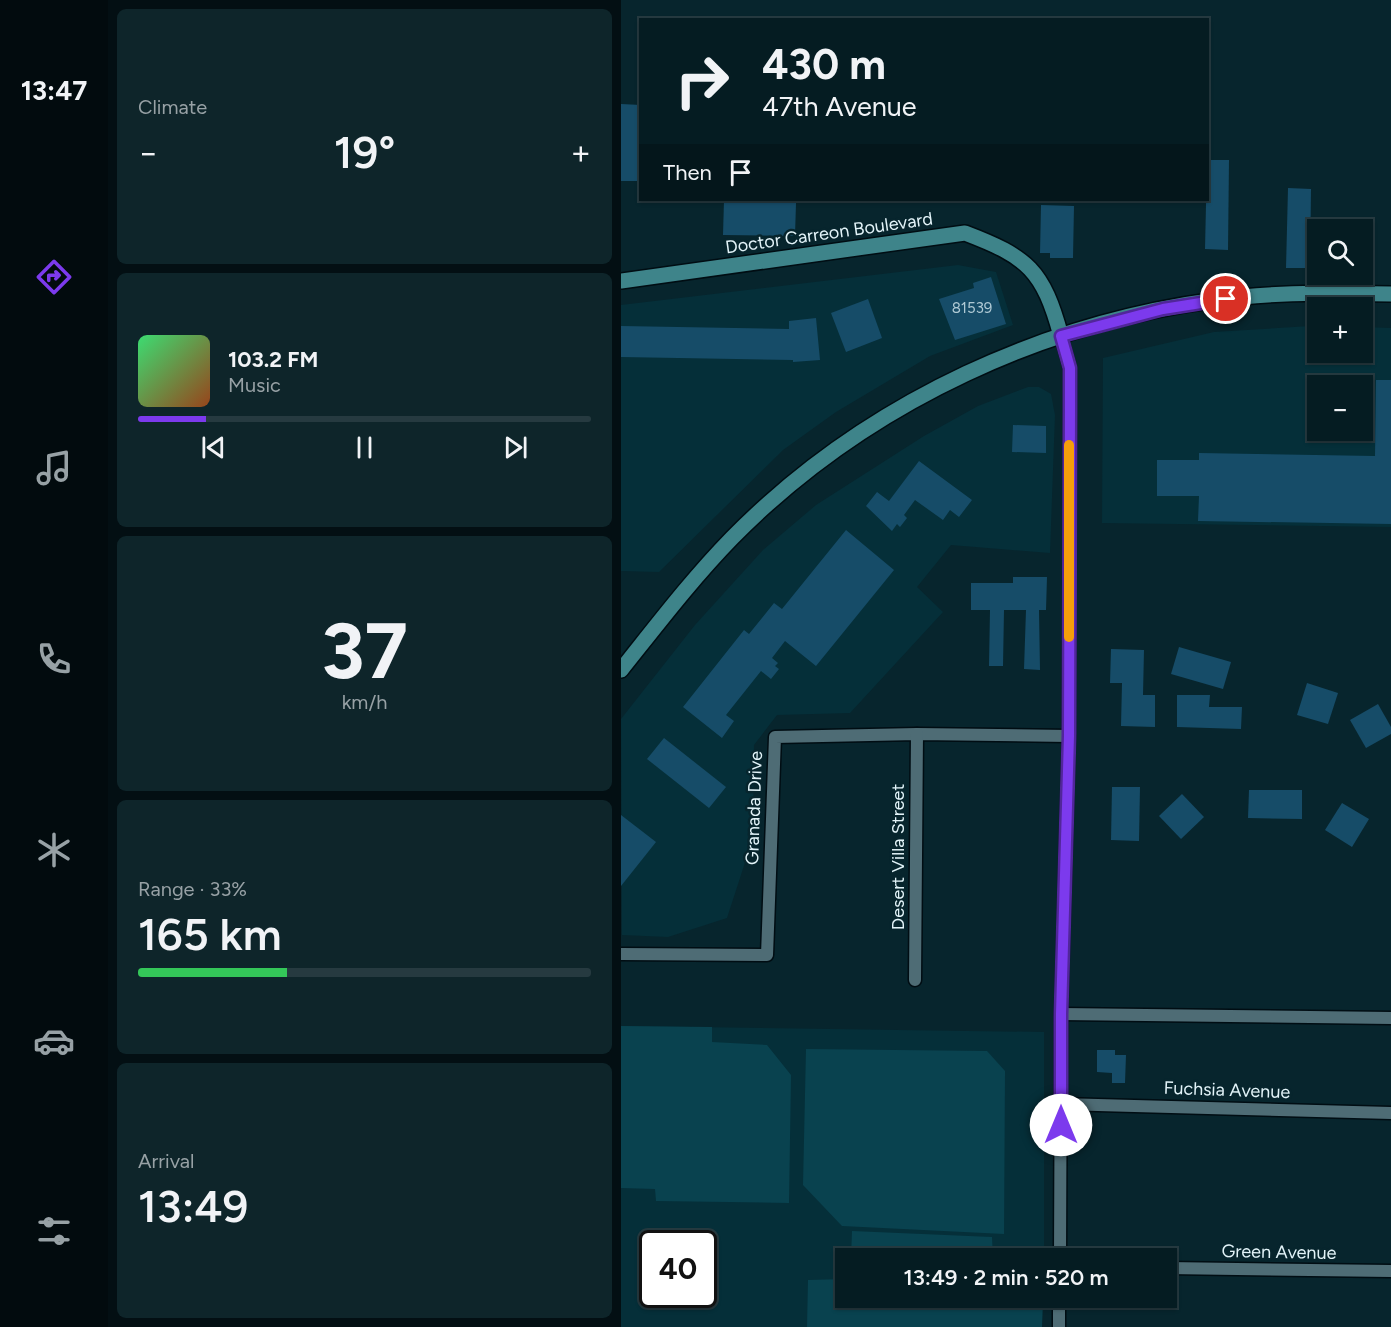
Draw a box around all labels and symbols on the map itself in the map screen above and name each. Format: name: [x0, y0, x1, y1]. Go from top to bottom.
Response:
street label: Doctor Carreon Boulevard: [724, 208, 934, 258]
pin: [1200, 273, 1251, 324]
house number: 81539: [952, 299, 992, 317]
street label: Granada Drive: [741, 750, 767, 865]
street label: Desert Villa Street: [887, 784, 909, 930]
street label: Fuchsia Avenue: [1163, 1077, 1291, 1103]
position arrow: [1029, 1093, 1093, 1157]
speed limit sign: 40: [639, 1230, 717, 1308]
street label: Green Avenue: [1221, 1240, 1337, 1264]

